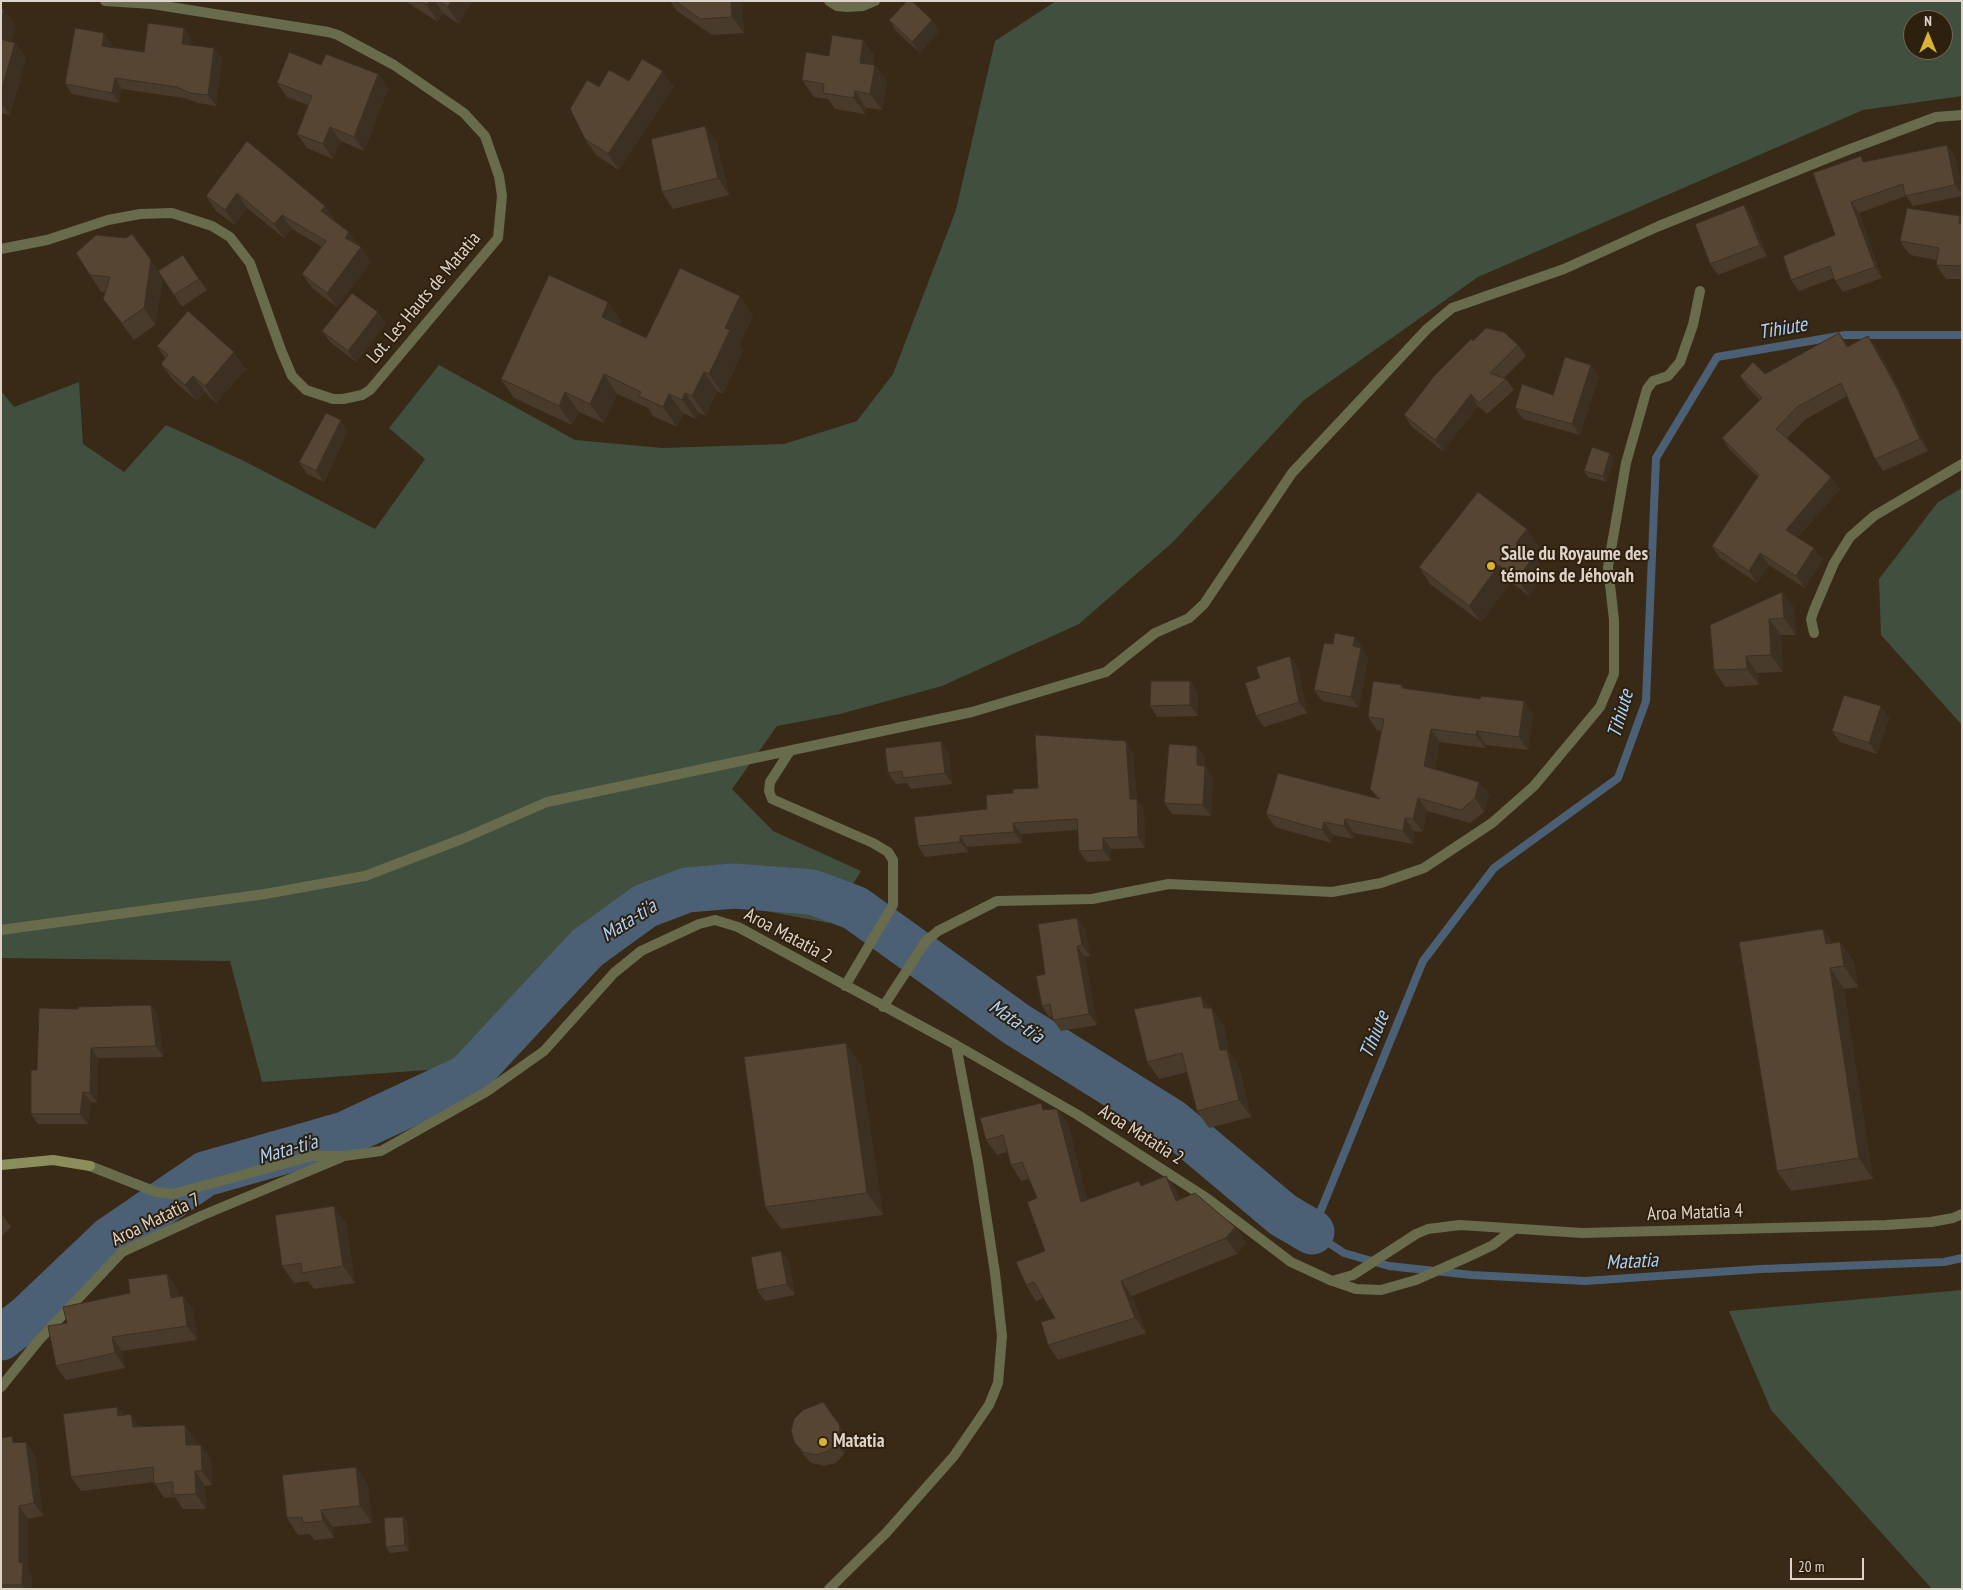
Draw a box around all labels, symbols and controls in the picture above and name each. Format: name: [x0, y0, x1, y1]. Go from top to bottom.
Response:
north arrow: [1903, 10, 1953, 60]
text: N: [1924, 12, 1932, 30]
street label: Lot. Les Hauts de Matatia: [362, 228, 486, 368]
water label: Tihiute: [1757, 313, 1809, 345]
place label: Salle du Royaume des témoins de Jéhovah: [1501, 544, 1648, 588]
marker: Salle du Royaume des témoins de Jéhovah: [1485, 560, 1497, 572]
water label: Tihiute: [1603, 687, 1639, 741]
water label: Mata-ti'a: [597, 895, 661, 947]
street label: Aroa Matatia 2: [740, 903, 836, 969]
water label: Mata-ti'a: [984, 995, 1048, 1049]
water label: Tihiute: [1355, 1008, 1395, 1062]
street label: Aroa Matatia 2: [1094, 1100, 1188, 1170]
water label: Mata-ti'a: [256, 1130, 320, 1170]
street label: Aroa Matatia 7: [108, 1189, 204, 1251]
street label: Aroa Matatia 4: [1647, 1200, 1743, 1226]
water label: Matatia: [1605, 1249, 1659, 1275]
place label: Matatia: [833, 1431, 884, 1453]
marker: Matatia: [817, 1436, 829, 1448]
scale bar: [1793, 1548, 1867, 1580]
text: 20 m: [1798, 1557, 1824, 1576]

